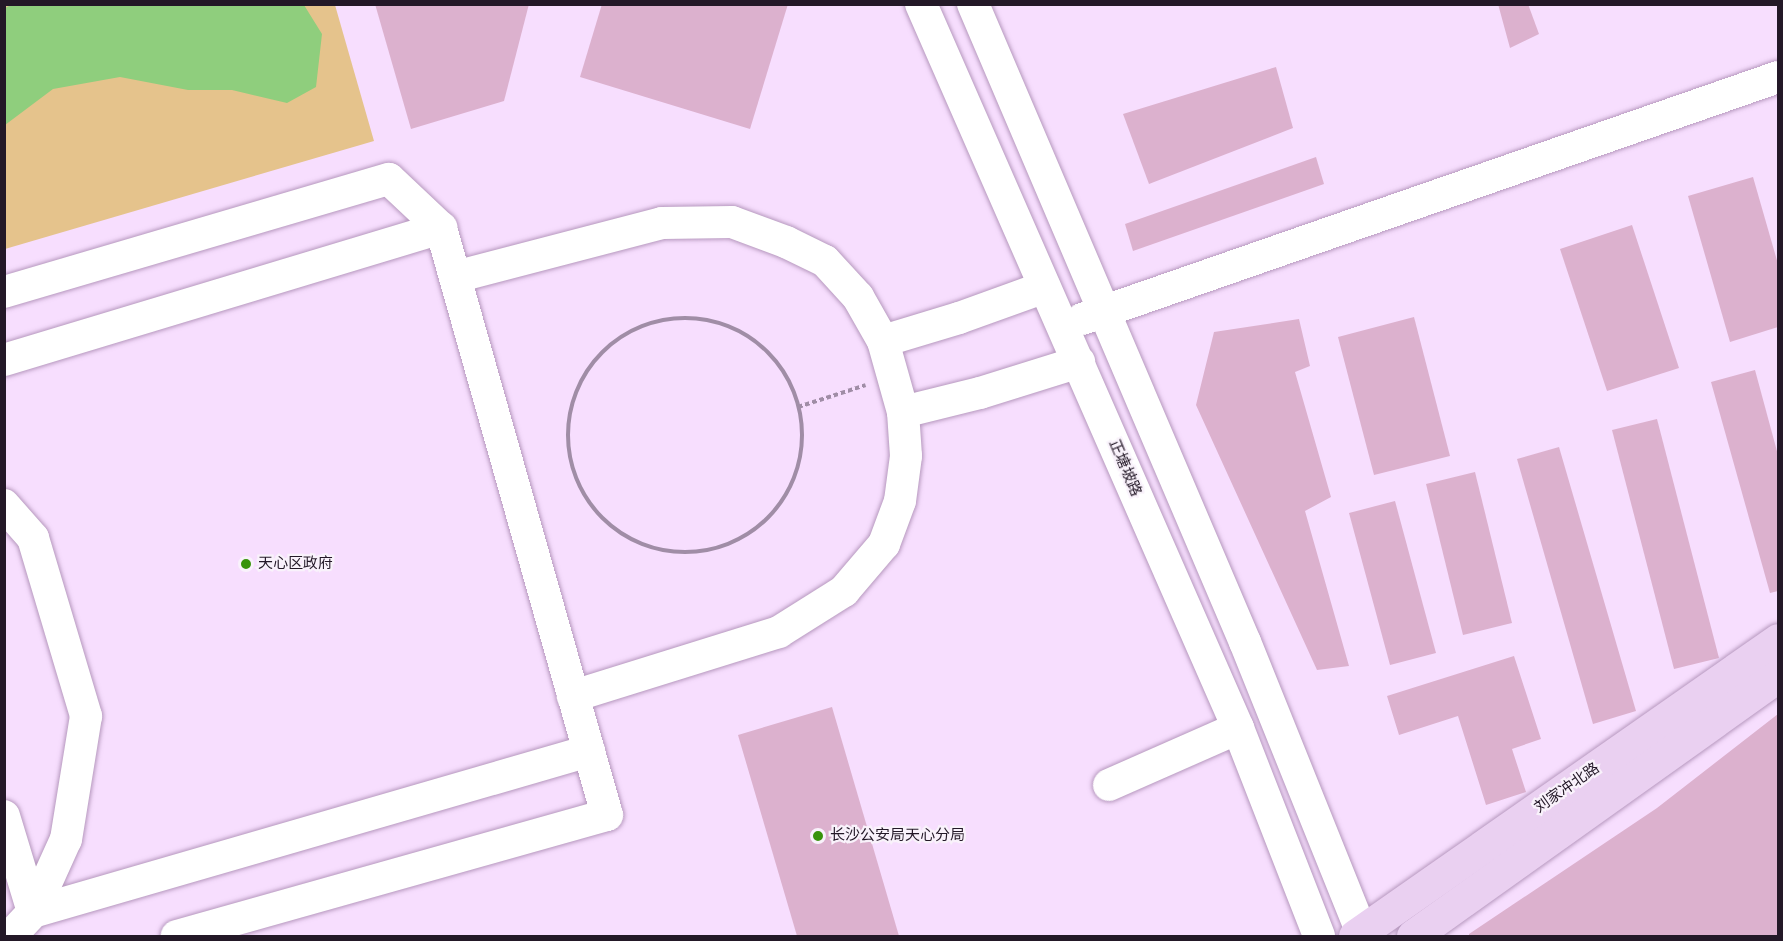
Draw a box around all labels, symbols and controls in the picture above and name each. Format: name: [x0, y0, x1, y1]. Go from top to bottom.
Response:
street label: 正塘坡路: [1105, 437, 1145, 499]
place label: 天心区政府: [258, 555, 333, 573]
marker: 天心区政府: [239, 557, 253, 571]
street label: 刘家冲北路: [1531, 759, 1603, 817]
place label: 长沙公安局天心分局: [830, 827, 965, 845]
marker: 长沙公安局天心分局: [811, 829, 825, 843]

